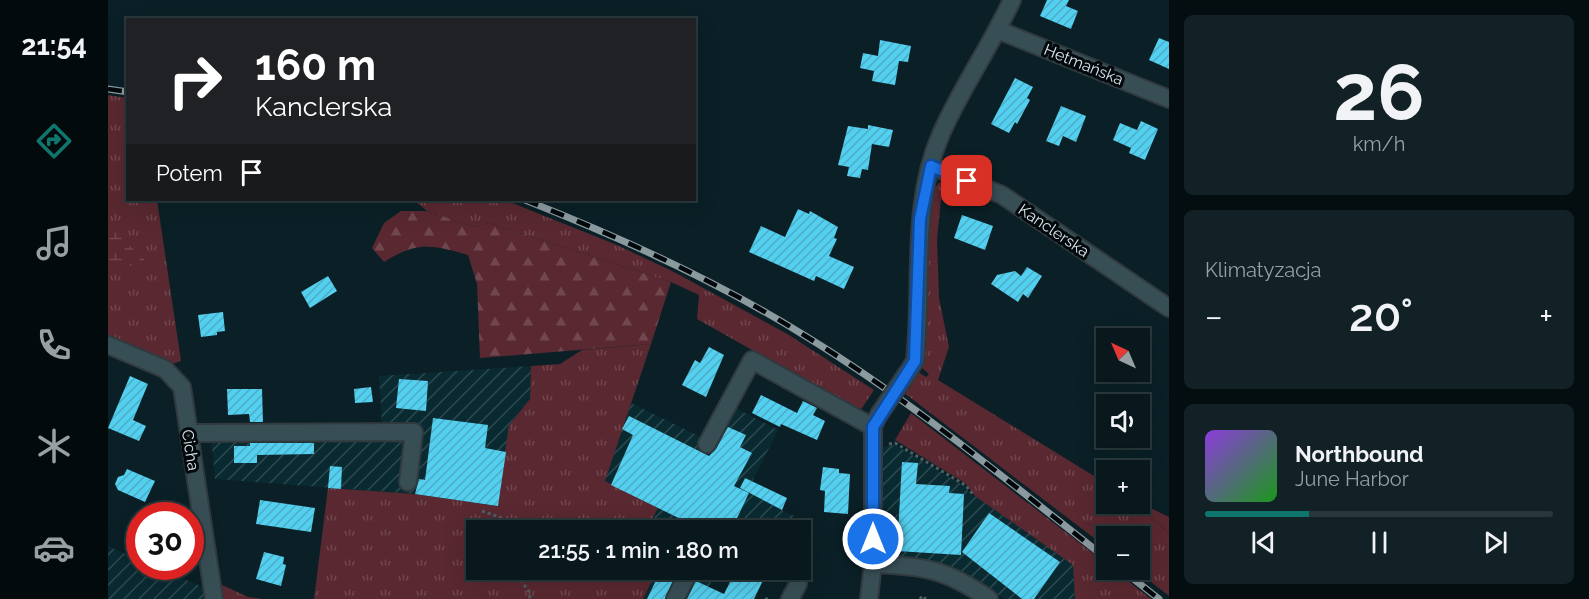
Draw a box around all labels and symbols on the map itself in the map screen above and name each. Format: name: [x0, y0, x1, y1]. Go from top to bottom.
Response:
street label: Hetmańska: [1041, 40, 1126, 89]
pin: [941, 155, 992, 206]
street label: Kanclerska: [1015, 200, 1093, 261]
north arrow: [1096, 328, 1150, 382]
street label: Cicha: [178, 428, 203, 472]
speed limit sign: 30: [126, 502, 204, 580]
position arrow: [841, 507, 905, 571]

